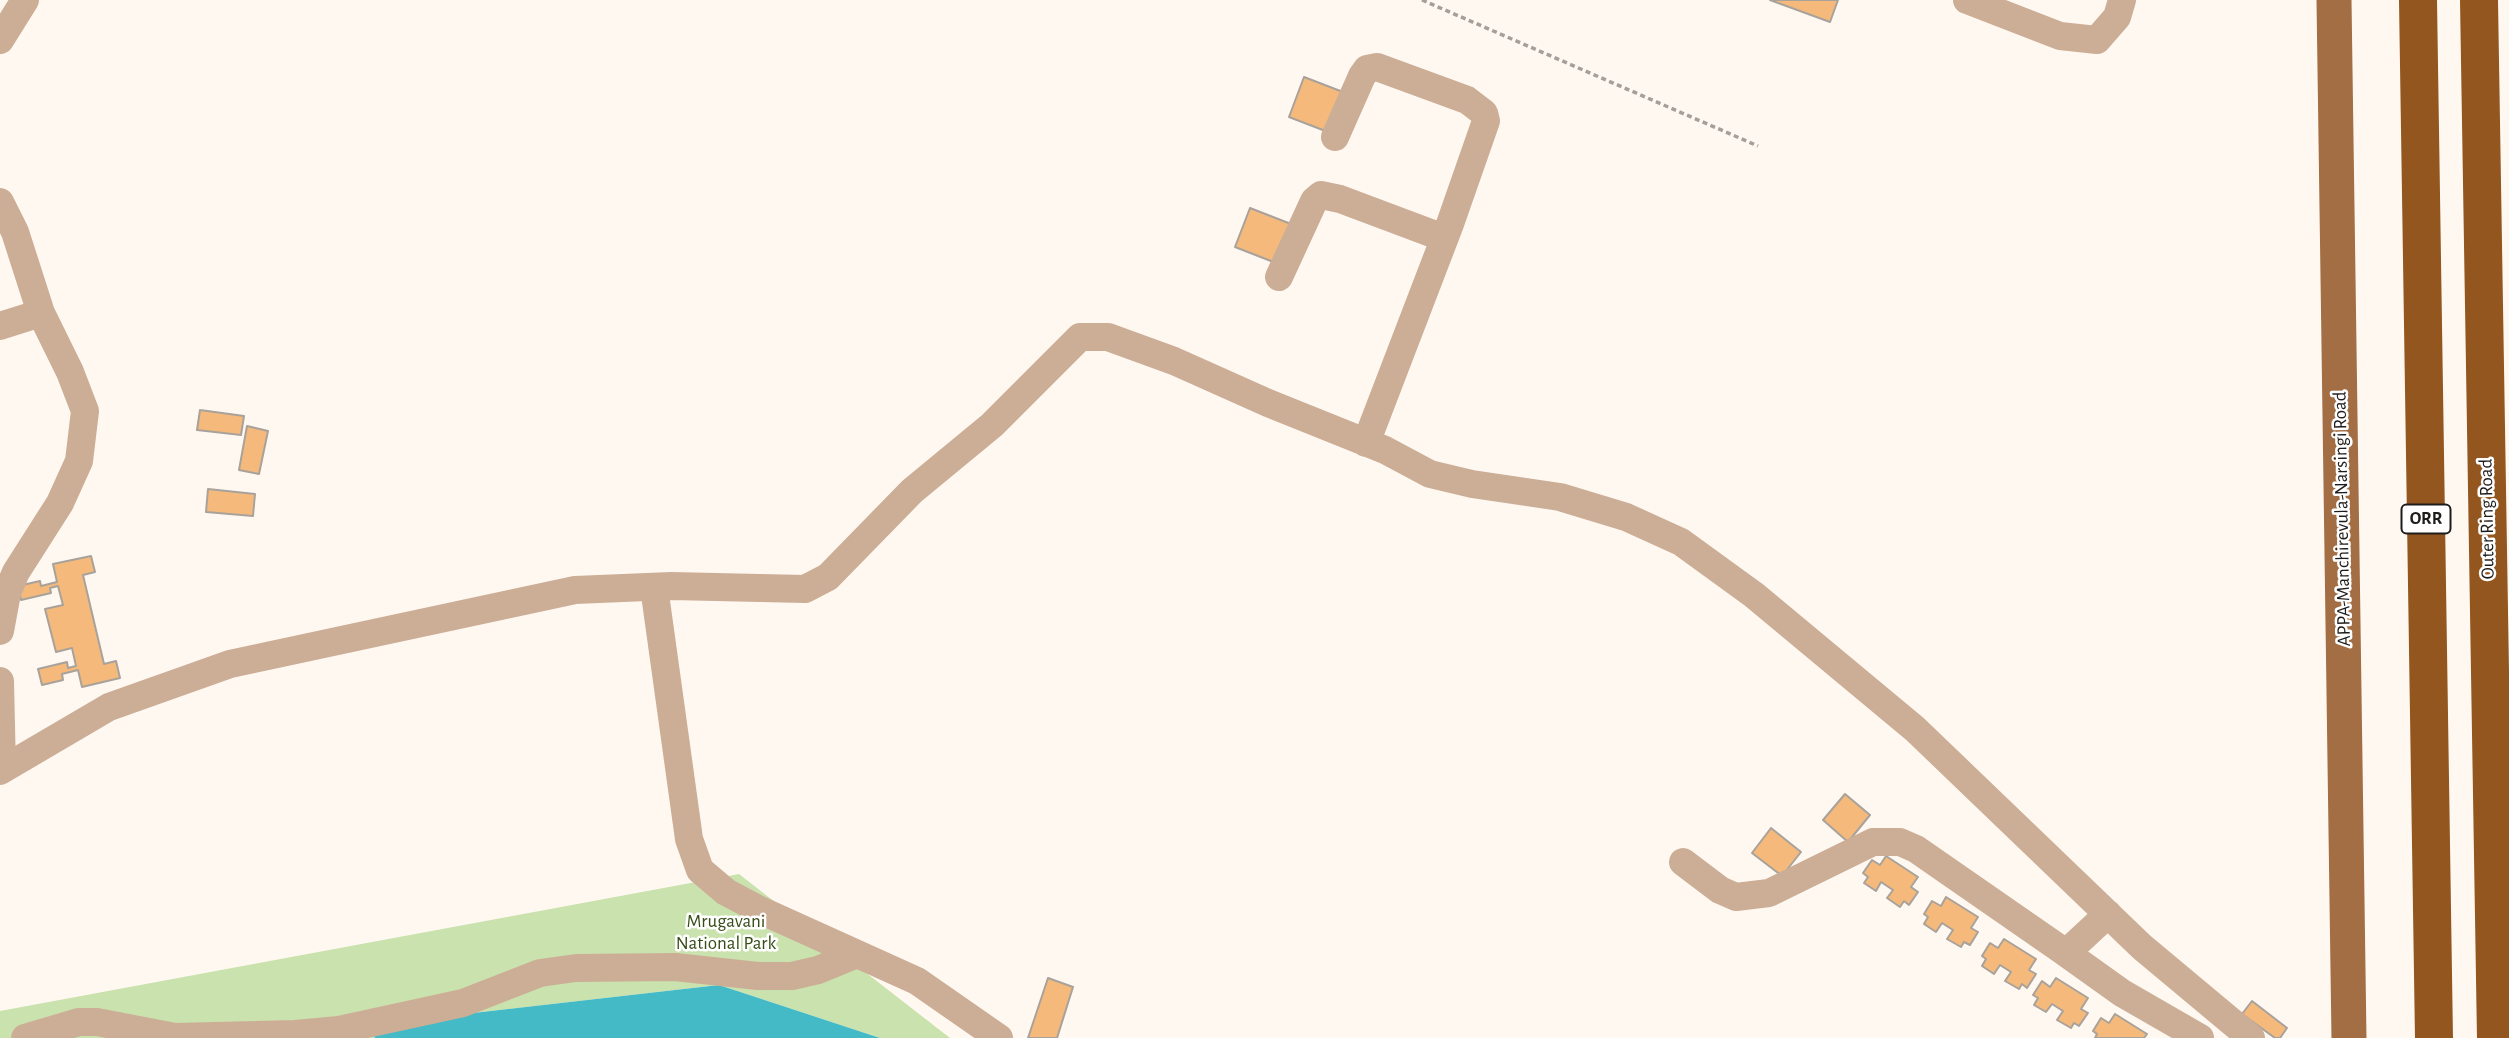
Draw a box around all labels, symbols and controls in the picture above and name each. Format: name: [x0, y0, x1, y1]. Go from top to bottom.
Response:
street label: APPA-Manchirevula-Narsingi Road: [2328, 391, 2356, 647]
street label: Outer Ring Road: [2475, 458, 2499, 580]
road number: ORR: [2402, 504, 2450, 534]
park label: Mrugavani National Park: [676, 910, 776, 954]

